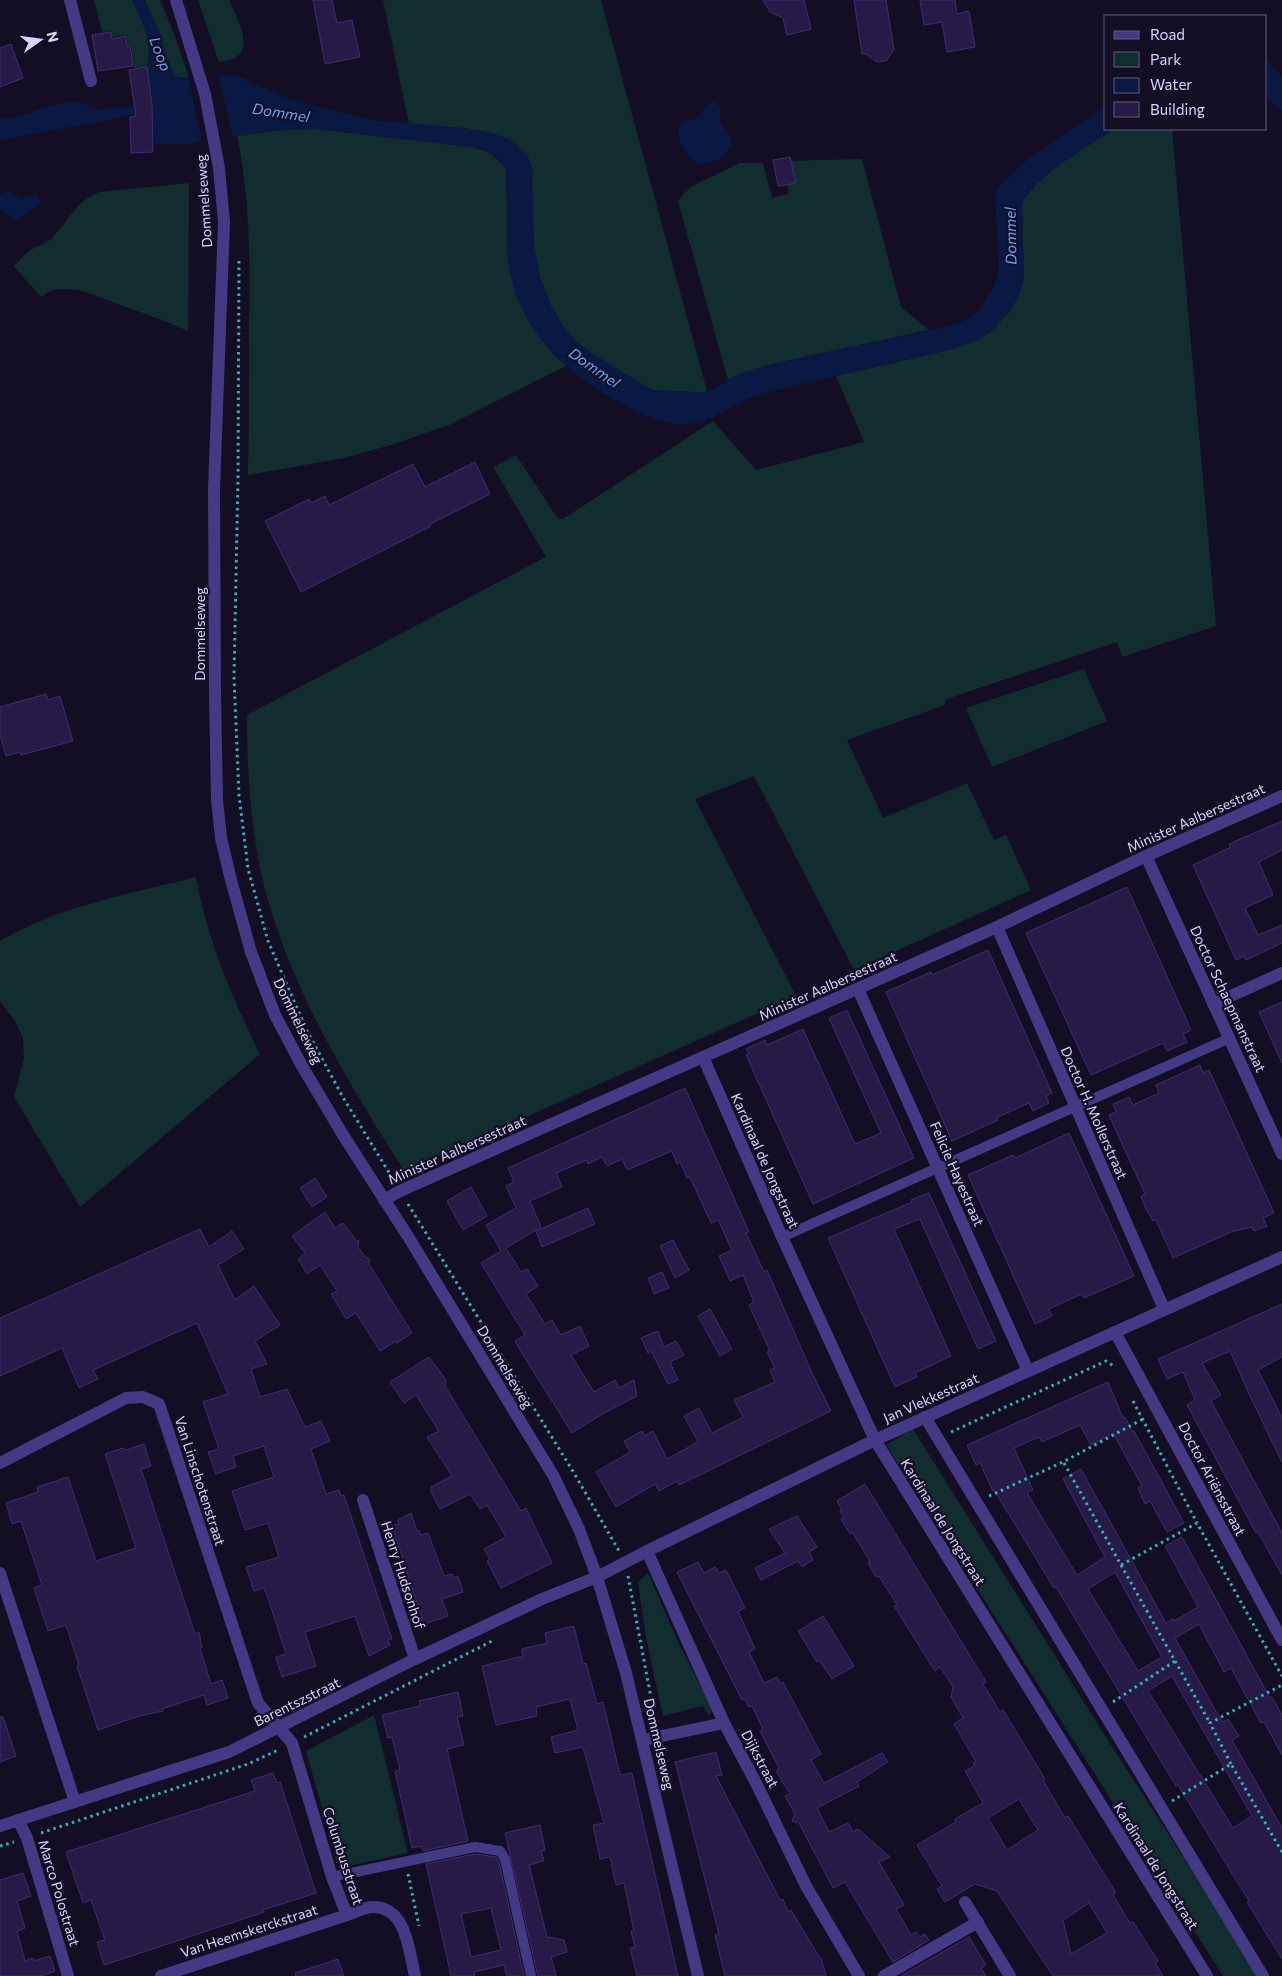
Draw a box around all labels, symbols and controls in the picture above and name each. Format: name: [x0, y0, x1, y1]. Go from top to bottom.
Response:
north arrow: [15, 15, 65, 65]
legend: [1104, 15, 1267, 130]
text: Road: [1150, 25, 1185, 43]
text: N: [44, 30, 63, 44]
water label: Loop: [146, 34, 176, 73]
text: Park: [1150, 50, 1181, 68]
text: Water: [1150, 75, 1192, 93]
water label: Dommel: [251, 99, 312, 126]
text: Building: [1150, 100, 1205, 118]
street label: Dommelseweg: [192, 153, 215, 248]
water label: Dommel: [1000, 206, 1020, 265]
water label: Dommel: [566, 343, 624, 392]
street label: Dommelseweg: [191, 587, 208, 681]
street label: Minister Aalbersestraat: [1124, 779, 1268, 856]
street label: Doctor Schaepmanstraat: [1187, 923, 1270, 1075]
street label: Minister Aalbersestraat: [756, 947, 900, 1024]
street label: Dommelseweg: [270, 975, 327, 1067]
street label: Doctor H. Mollerstraat: [1057, 1044, 1132, 1182]
street label: Kardinaal de Jongstraat: [728, 1090, 803, 1232]
street label: Minister Aalbersestraat: [385, 1111, 529, 1188]
street label: Felicie Hayestraat: [927, 1119, 988, 1229]
street label: Dommelseweg: [474, 1322, 537, 1412]
street label: Jan Vlekkestraat: [880, 1369, 981, 1426]
street label: Van Linschotenstraat: [172, 1414, 230, 1548]
street label: Doctor Ariënsstraat: [1175, 1419, 1250, 1539]
street label: Kardinaal de Jongstraat: [897, 1455, 990, 1589]
street label: Henry Hudsonhof: [378, 1519, 429, 1631]
street label: Barentszstraat: [251, 1673, 343, 1730]
street label: Dommelseweg: [641, 1696, 678, 1792]
street label: Dijkstraat: [738, 1727, 783, 1791]
street label: Kardinaal de Jongstraat: [1110, 1799, 1203, 1933]
street label: Columbusstraat: [320, 1805, 367, 1907]
street label: Marco Polostraat: [35, 1838, 84, 1948]
street label: Van Heemskerckstraat: [178, 1900, 320, 1961]

